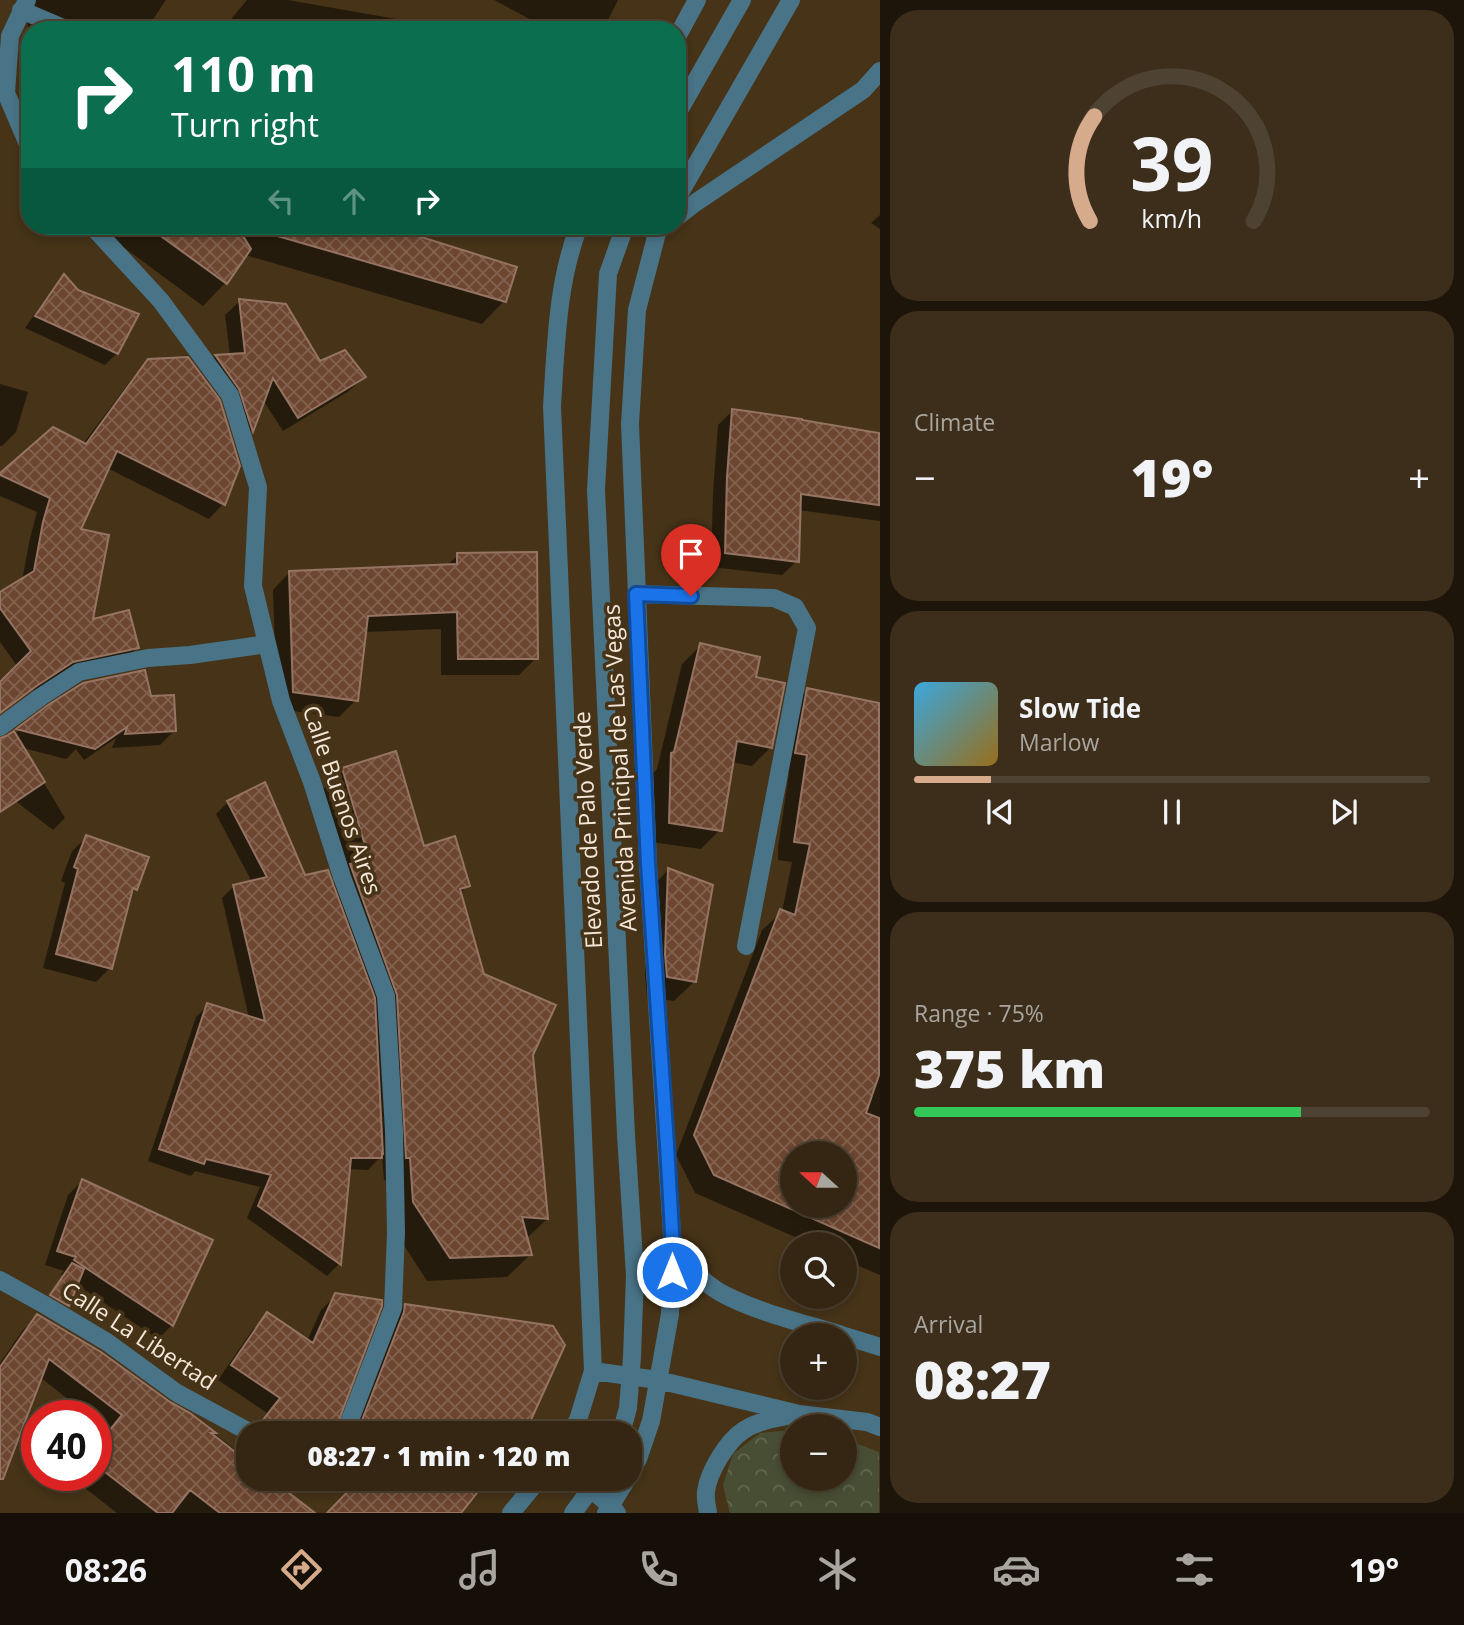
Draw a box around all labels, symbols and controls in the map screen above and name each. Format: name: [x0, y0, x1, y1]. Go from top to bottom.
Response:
text: 110 m: [171, 40, 316, 106]
icon: right: [56, 49, 147, 140]
text: Turn right: [171, 103, 319, 146]
text: 39: [1130, 114, 1214, 213]
icon: left: [262, 182, 300, 220]
icon: ahead: [335, 182, 373, 220]
icon: right: [408, 182, 446, 220]
text: km/h: [1142, 201, 1202, 235]
text: Climate: [914, 406, 995, 438]
text: 19°: [1131, 441, 1213, 512]
text: −: [914, 451, 936, 503]
text: +: [1408, 451, 1430, 503]
pin: [661, 524, 721, 596]
icon: arrive: [672, 535, 710, 573]
street label: Avenida Principal de Las Vegas: [594, 604, 644, 933]
text: Slow Tide: [1019, 690, 1141, 726]
street label: Calle Buenos Aires: [296, 701, 390, 899]
street label: Elevado de Palo Verde: [565, 710, 609, 950]
text: Marlow: [1019, 726, 1099, 758]
icon: previous: [981, 793, 1019, 831]
icon: pause: [1153, 793, 1191, 831]
icon: next: [1325, 793, 1363, 831]
text: Range · 75%: [914, 997, 1044, 1029]
text: 375 km: [914, 1032, 1105, 1103]
north arrow: [780, 1141, 858, 1218]
map controls: [780, 1141, 857, 1491]
button: search: [780, 1232, 857, 1309]
position arrow: [635, 1235, 709, 1309]
street label: Calle La Libertad: [56, 1273, 223, 1397]
text: Arrival: [914, 1308, 983, 1340]
button: +: [780, 1323, 857, 1400]
text: 08:27: [914, 1343, 1051, 1414]
speed limit sign: 40: [21, 1400, 112, 1491]
button: −: [780, 1414, 857, 1491]
text: 08:27 · 1 min · 120 m: [308, 1438, 570, 1474]
icon: directions: [277, 1545, 326, 1594]
icon: music: [455, 1545, 504, 1594]
icon: phone: [634, 1545, 683, 1594]
icon: climate: [813, 1545, 862, 1594]
icon: car: [992, 1545, 1041, 1594]
icon: filters: [1170, 1545, 1219, 1594]
text: 08:26: [65, 1548, 147, 1591]
text: 19°: [1349, 1548, 1399, 1591]

